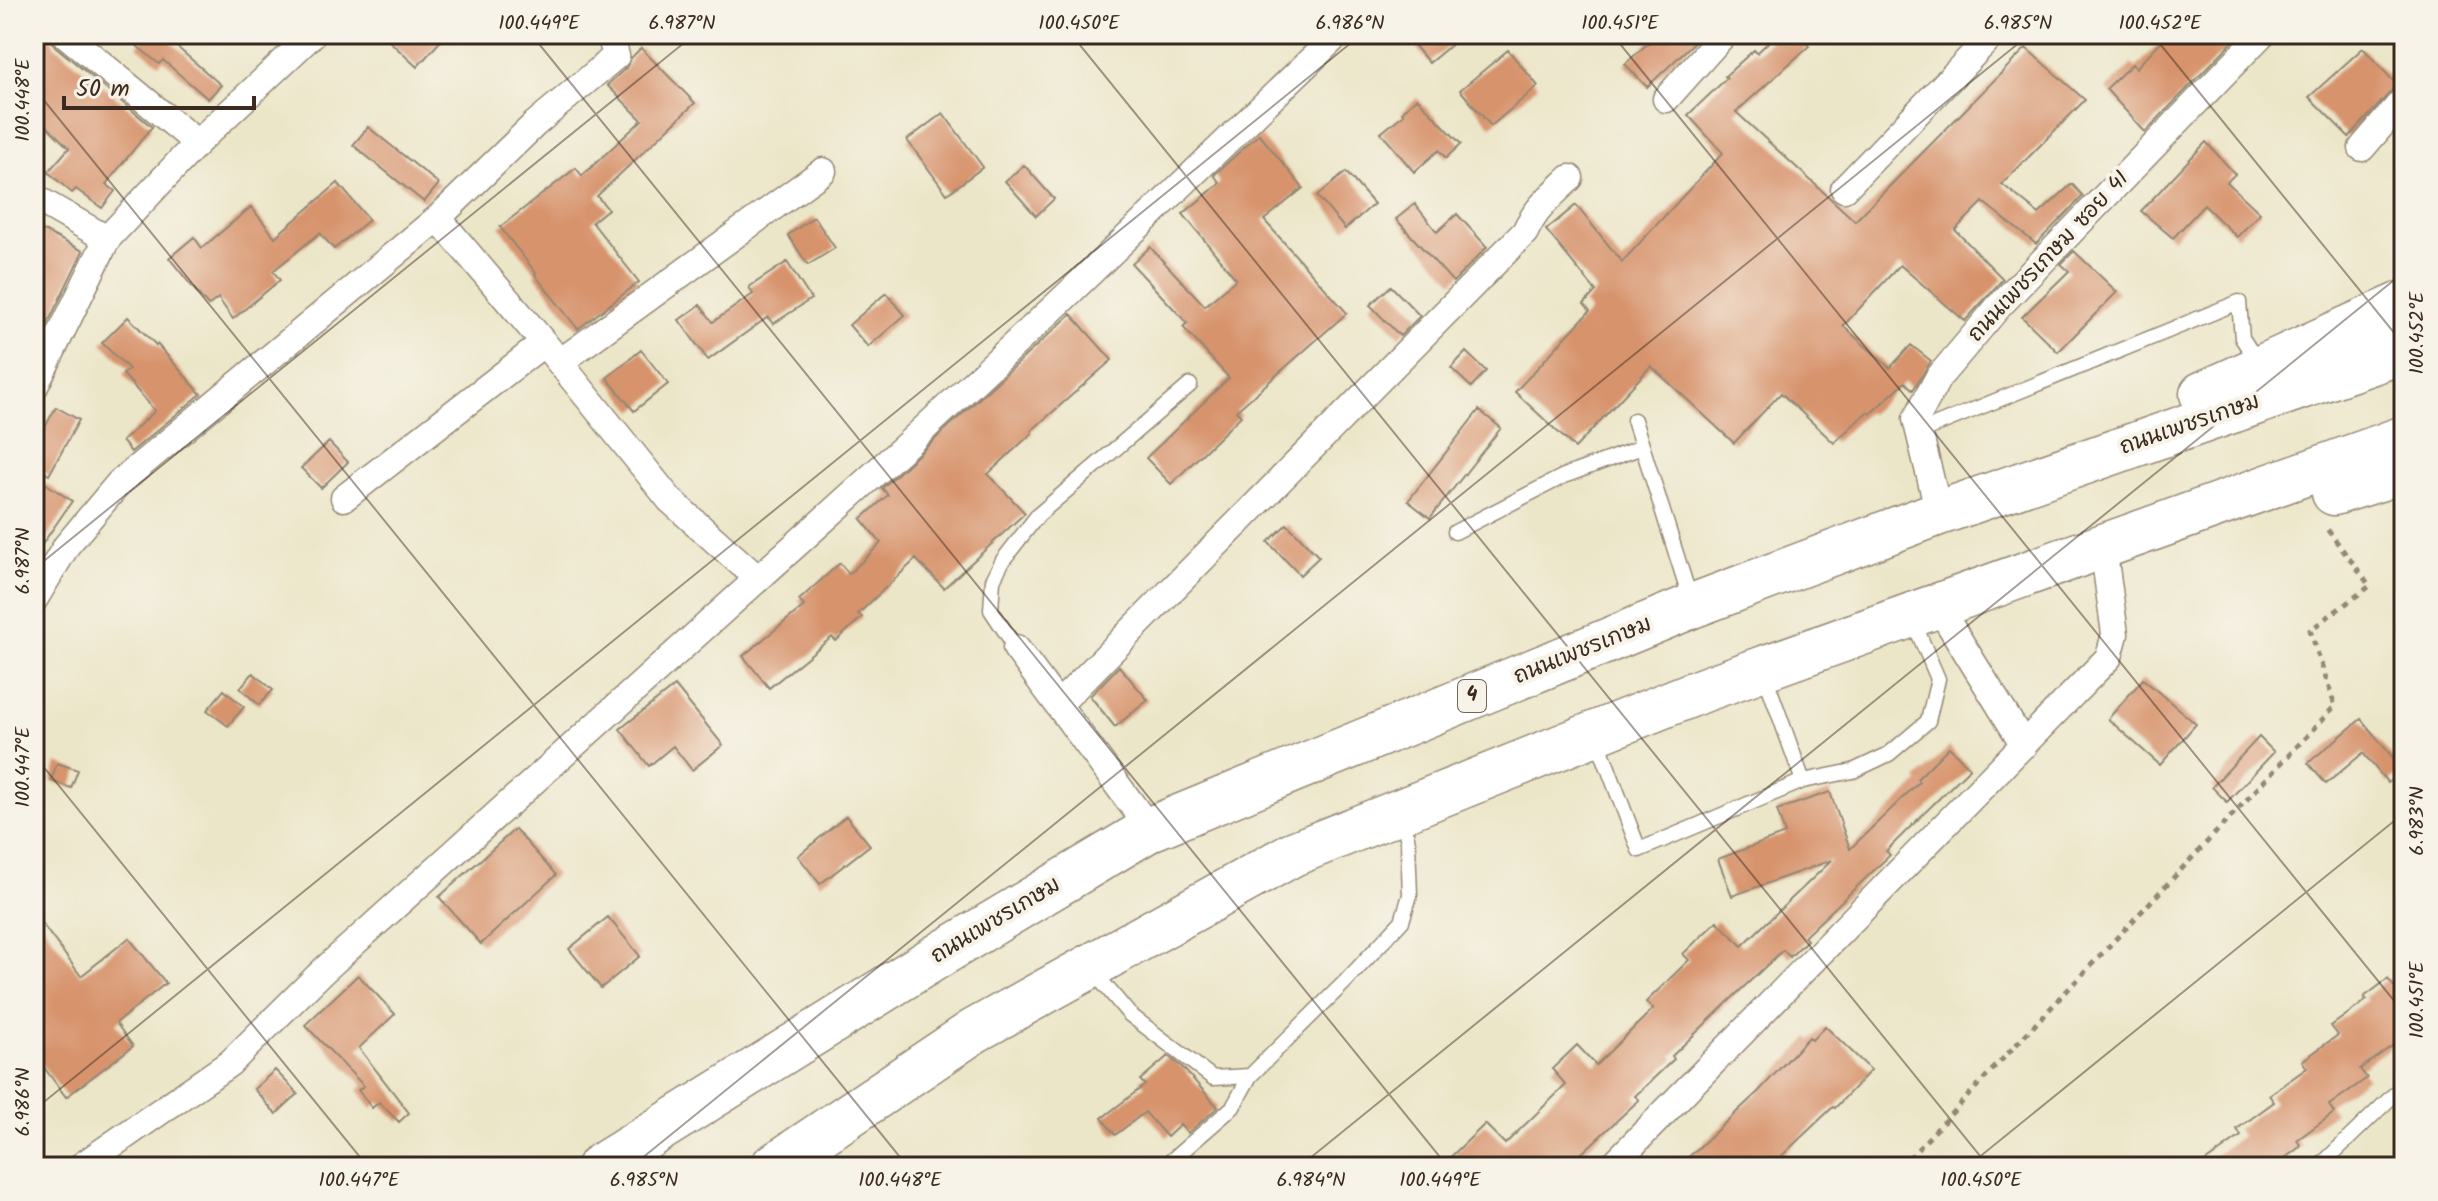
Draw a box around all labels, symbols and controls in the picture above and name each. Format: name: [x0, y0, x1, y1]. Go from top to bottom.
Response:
text: 100.449°E: [498, 8, 581, 40]
text: 6.987°N: [648, 8, 716, 40]
text: 100.450°E: [1038, 8, 1121, 40]
text: 6.986°N: [1315, 8, 1385, 40]
text: 100.451°E: [1581, 8, 1660, 40]
text: 6.985°N: [1984, 8, 2052, 40]
text: 100.452°E: [2119, 8, 2203, 40]
text: 100.448°E: [8, 57, 40, 142]
scale bar: [64, 60, 254, 110]
text: 50 m: [76, 70, 130, 109]
street label: ถนนเพชรเกษม ซอย 41: [1960, 163, 2138, 351]
text: 100.452°E: [2402, 290, 2434, 374]
street label: ถนนเพชรเกษม: [2115, 385, 2265, 465]
text: 6.987°N: [8, 527, 40, 595]
street label: ถนนเพชรเกษม: [1509, 607, 1657, 695]
road number: 4: [1458, 680, 1486, 712]
text: 100.447°E: [8, 725, 40, 807]
text: 6.983°N: [2402, 786, 2434, 856]
street label: ถนนเพชรเกษม: [924, 868, 1068, 974]
text: 100.451°E: [2402, 960, 2434, 1039]
text: 6.986°N: [8, 1067, 40, 1137]
text: 100.447°E: [319, 1165, 401, 1197]
text: 6.985°N: [610, 1165, 678, 1197]
text: 100.448°E: [858, 1165, 943, 1197]
text: 6.984°N: [1277, 1165, 1346, 1197]
text: 100.449°E: [1399, 1165, 1482, 1197]
text: 100.450°E: [1940, 1165, 2023, 1197]

